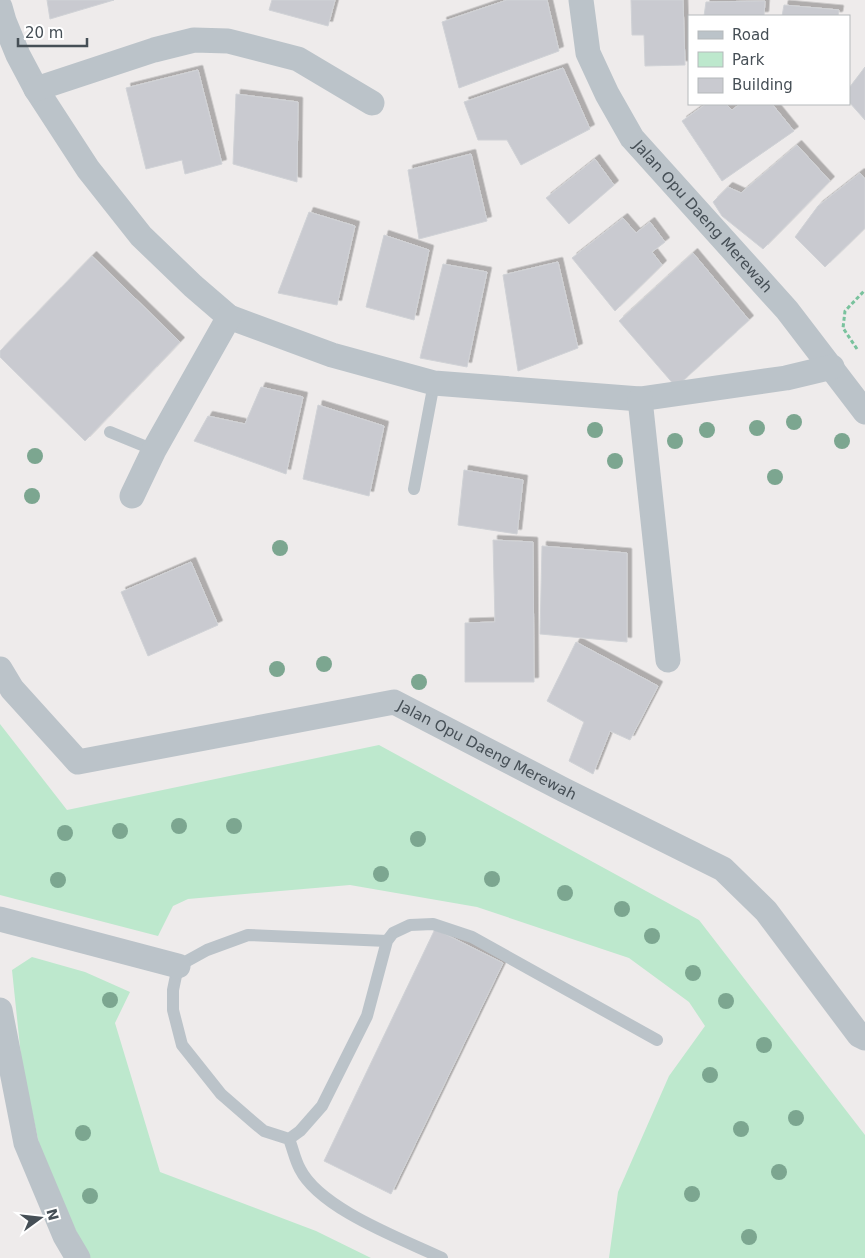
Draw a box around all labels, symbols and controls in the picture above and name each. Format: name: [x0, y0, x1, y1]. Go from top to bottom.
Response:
scale bar: [18, 15, 86, 47]
legend: [688, 15, 850, 105]
text: 20 m: [25, 24, 63, 42]
text: Road: [732, 26, 770, 44]
text: Park: [732, 51, 765, 69]
text: Building: [732, 76, 793, 94]
street label: Jalan Opu Daeng Merewah: [629, 136, 776, 297]
street label: Jalan Opu Daeng Merewah: [393, 696, 579, 804]
north arrow: [15, 1193, 65, 1243]
text: N: [43, 1207, 62, 1222]

